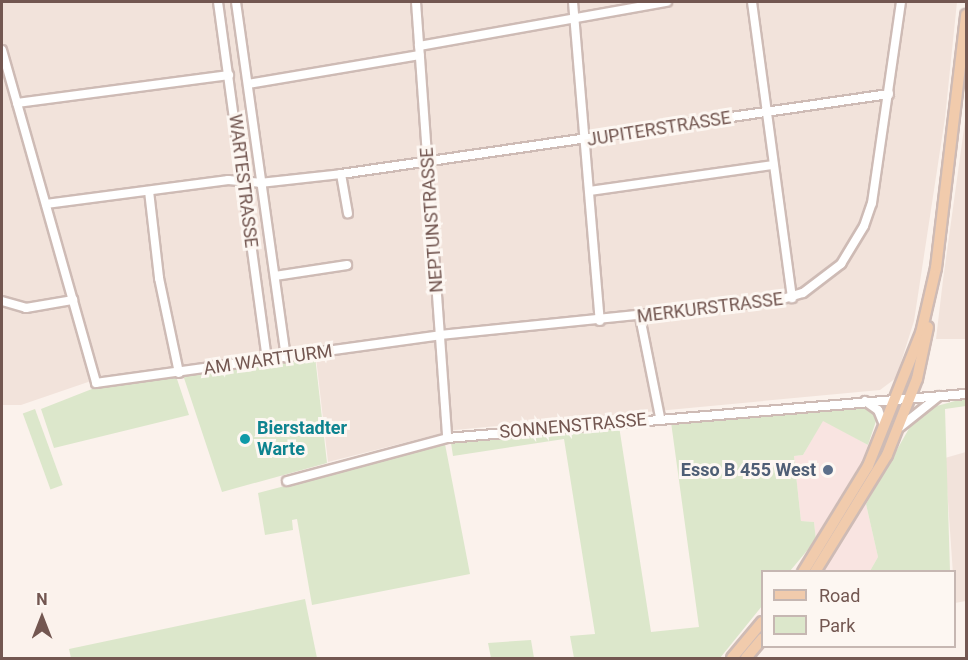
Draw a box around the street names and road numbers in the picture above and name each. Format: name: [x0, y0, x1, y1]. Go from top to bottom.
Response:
street label: JUPITERSTRASSE: [585, 107, 733, 151]
street label: WARTESTRASSE: [224, 113, 262, 249]
street label: NEPTUNSTRASSE: [416, 147, 448, 293]
street label: MERKURSTRASSE: [636, 288, 784, 328]
street label: AM WARTTURM: [202, 340, 334, 380]
street label: SONNENSTRASSE: [498, 409, 648, 443]

